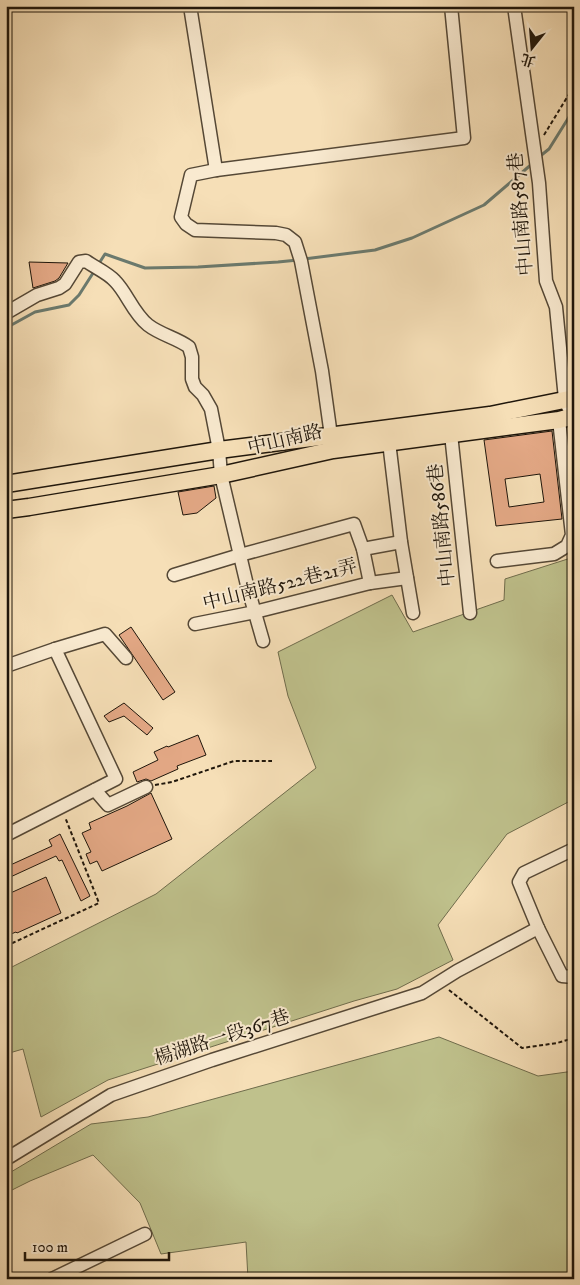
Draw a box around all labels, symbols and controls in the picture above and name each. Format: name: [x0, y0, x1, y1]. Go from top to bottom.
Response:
north arrow: [508, 22, 558, 72]
text: 北: [519, 49, 538, 70]
street label: 中山南路587巷: [504, 151, 538, 277]
street label: 中山南路: [245, 420, 325, 460]
street label: 中山南路586巷: [424, 462, 460, 588]
street label: 中山南路522巷21弄: [200, 555, 360, 615]
street label: 楊湖路一段367巷: [151, 1005, 293, 1071]
scale bar: [25, 1230, 169, 1262]
text: 100 m: [32, 1238, 68, 1257]

